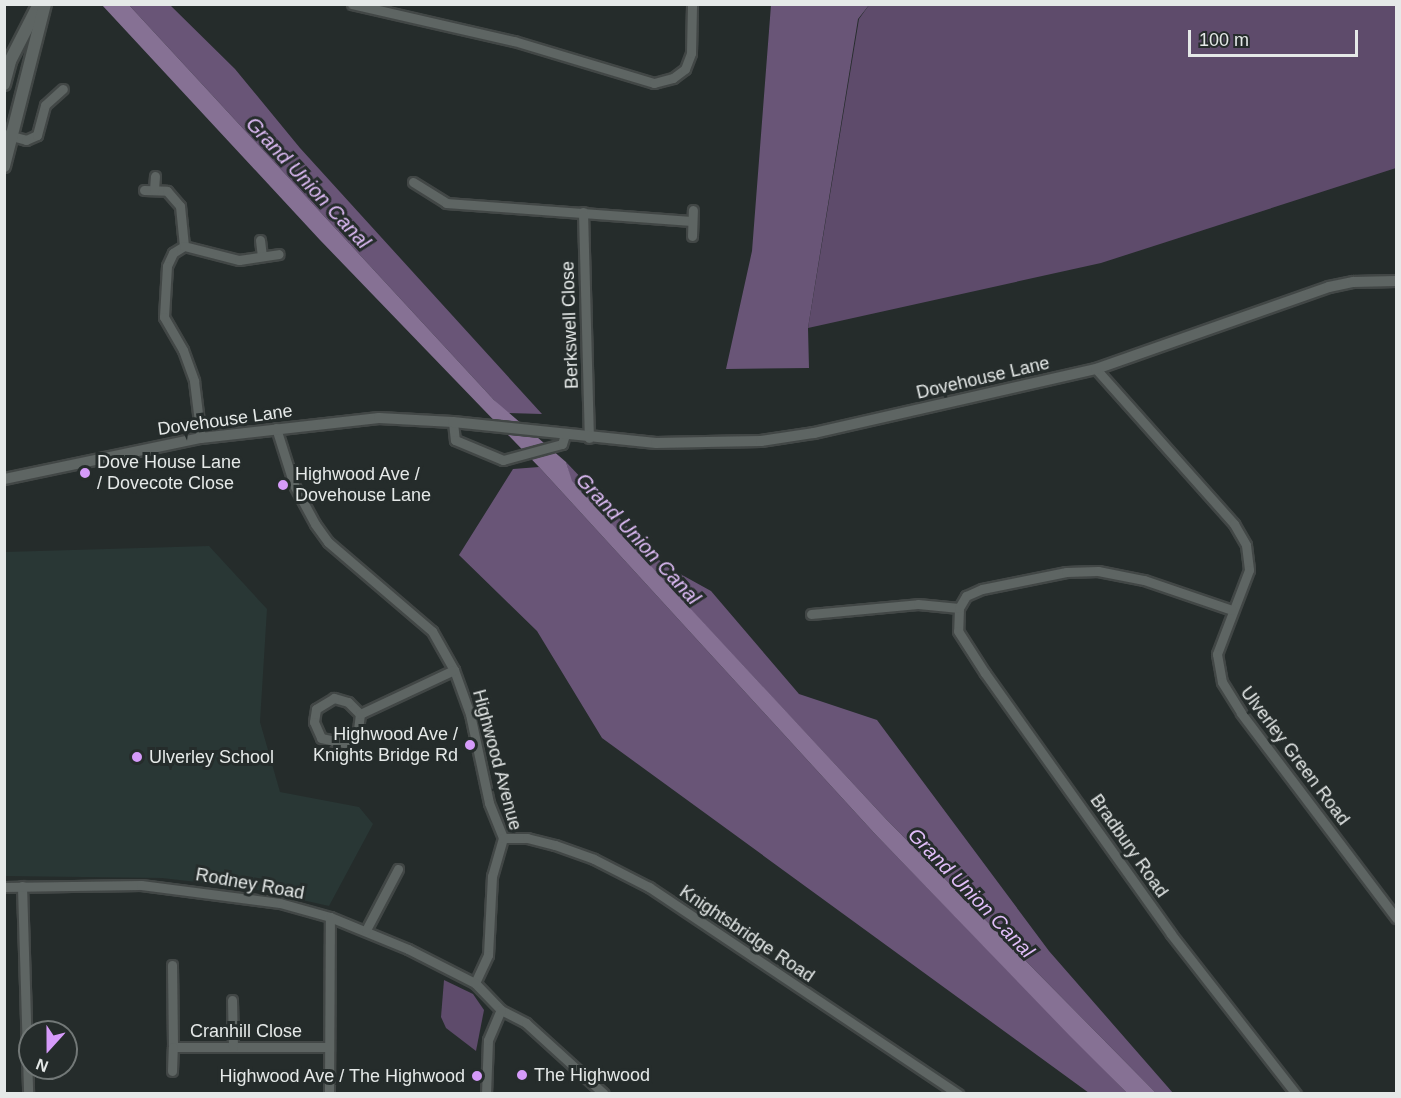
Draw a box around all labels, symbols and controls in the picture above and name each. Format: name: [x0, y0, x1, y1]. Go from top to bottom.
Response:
scale bar: [1191, 18, 1360, 56]
text: 100 m: [1199, 30, 1249, 50]
water label: Grand Union Canal: [241, 112, 375, 254]
street label: Berkswell Close: [557, 261, 583, 389]
street label: Dovehouse Lane: [914, 352, 1052, 404]
street label: Dovehouse Lane: [156, 400, 294, 440]
place label: Dove House Lane / Dovecote Close: [97, 452, 241, 494]
place label: Highwood Ave / Dovehouse Lane: [295, 464, 431, 506]
marker: Dove House Lane / Dovecote Close: [78, 466, 92, 480]
water label: Grand Union Canal: [571, 468, 705, 610]
marker: Highwood Ave / Dovehouse Lane: [276, 478, 290, 492]
street label: Ulverley Green Road: [1236, 682, 1354, 830]
street label: Highwood Avenue: [468, 687, 526, 833]
place label: Highwood Ave / Knights Bridge Rd: [313, 724, 458, 766]
marker: Highwood Ave / Knights Bridge Rd: [463, 738, 477, 752]
place label: Ulverley School: [149, 746, 274, 768]
marker: Ulverley School: [130, 750, 144, 764]
street label: Bradbury Road: [1085, 790, 1173, 902]
water label: Grand Union Canal: [903, 823, 1039, 963]
street label: Rodney Road: [194, 864, 306, 904]
street label: Knightsbridge Road: [675, 881, 819, 987]
north arrow: [18, 1020, 78, 1080]
street label: Cranhill Close: [190, 1020, 302, 1042]
text: N: [34, 1055, 51, 1075]
place label: The Highwood: [534, 1064, 650, 1086]
place label: Highwood Ave / The Highwood: [218, 1065, 465, 1087]
marker: The Highwood: [515, 1068, 529, 1082]
marker: Highwood Ave / The Highwood: [470, 1069, 484, 1083]

